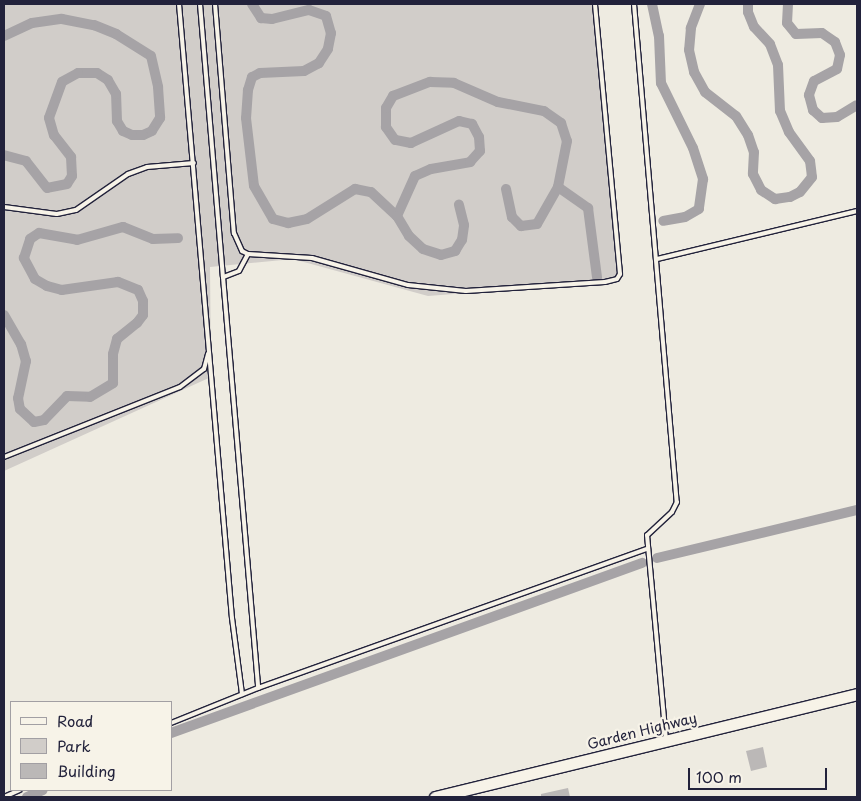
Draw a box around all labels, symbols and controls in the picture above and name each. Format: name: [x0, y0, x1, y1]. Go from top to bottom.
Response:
legend: [10, 701, 172, 791]
text: Road: [57, 709, 93, 732]
street label: Garden Highway: [585, 709, 699, 753]
text: Park: [57, 734, 91, 757]
scale bar: [691, 758, 830, 790]
text: Building: [57, 759, 116, 782]
text: 100 m: [696, 765, 742, 788]

